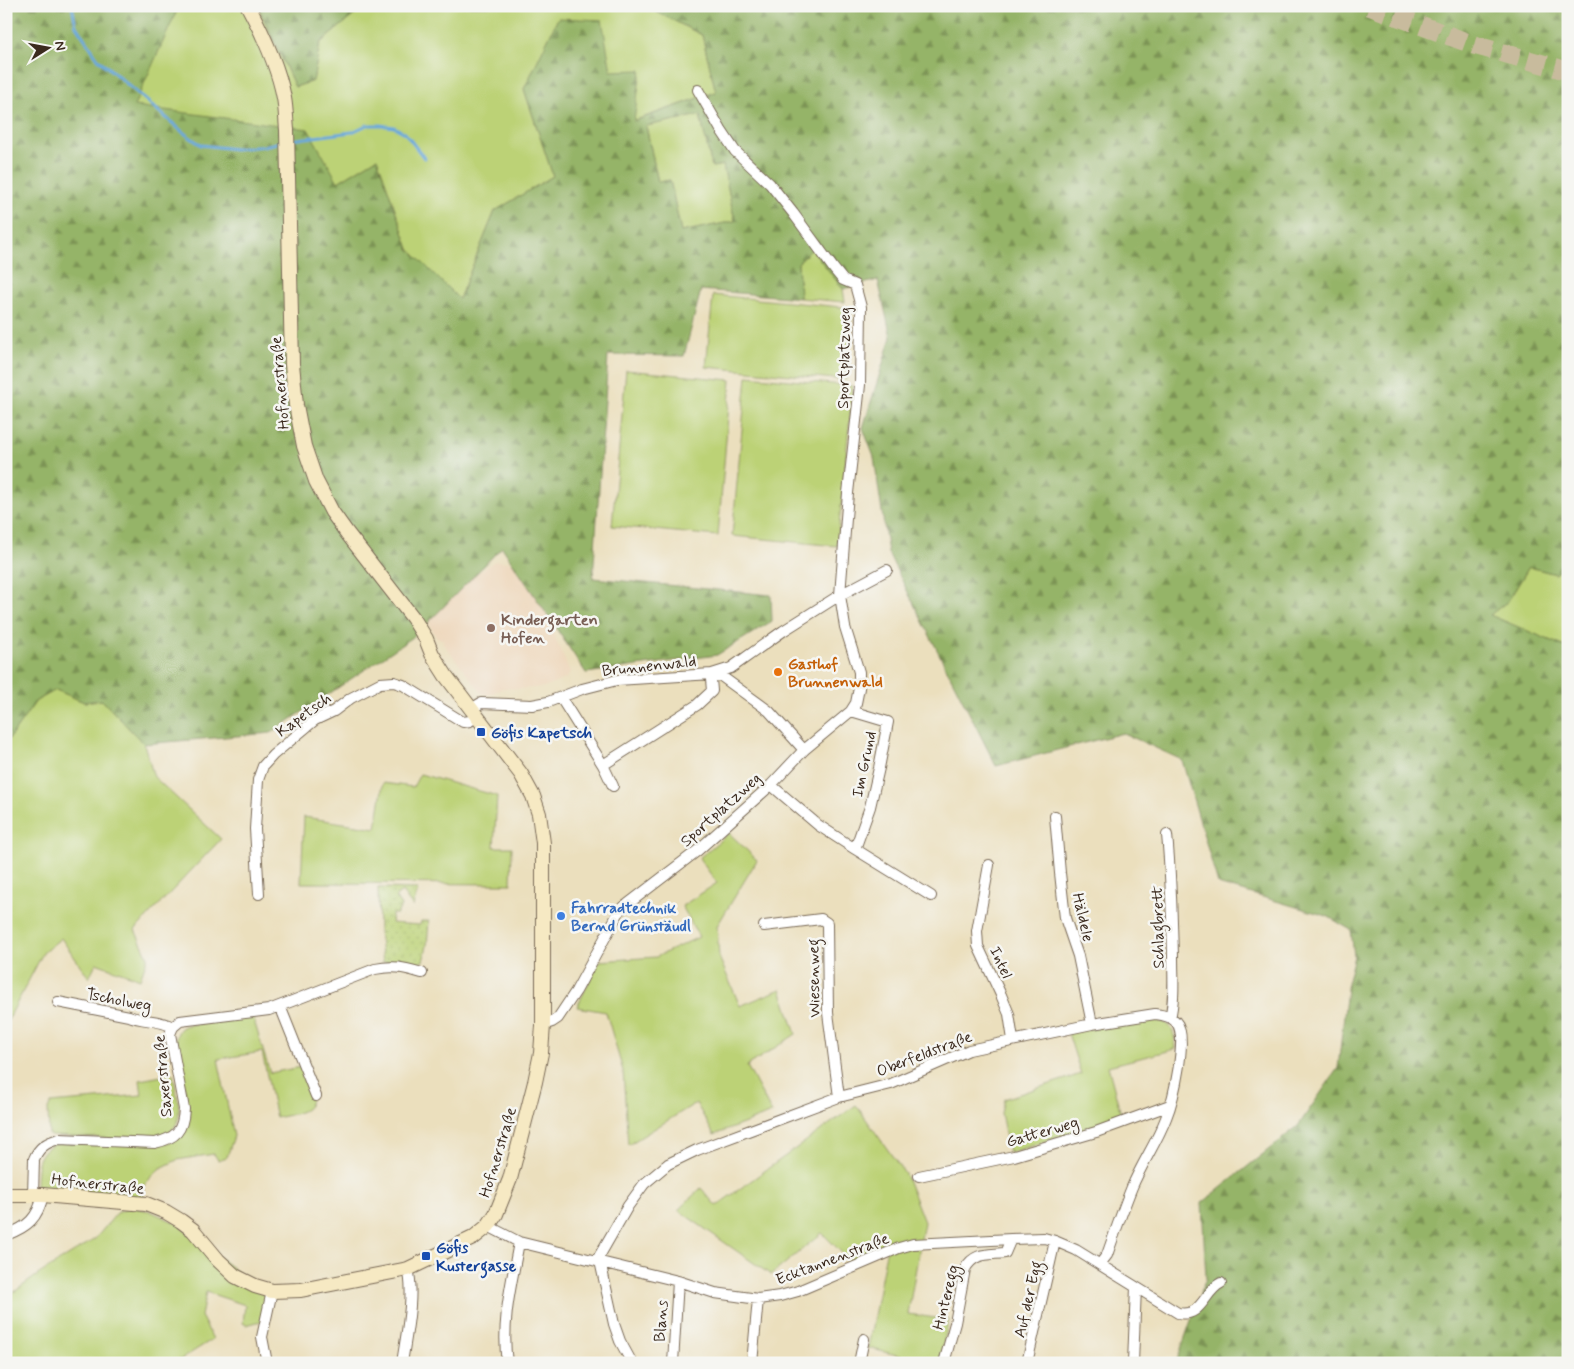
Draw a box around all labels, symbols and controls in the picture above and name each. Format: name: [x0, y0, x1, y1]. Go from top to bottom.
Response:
north arrow: [22, 22, 72, 72]
text: N: [50, 39, 70, 52]
street label: Sportplatzweg: [833, 307, 856, 409]
street label: Hofnerstraße: [266, 335, 295, 430]
place label: Kindergarten Hofen: [501, 610, 598, 649]
marker: Kindergarten Hofen: [485, 622, 497, 634]
street label: Brunnenwald: [601, 651, 697, 682]
place label: Gasthof Brunnenwald: [788, 654, 883, 693]
marker: Gasthof Brunnenwald: [772, 666, 784, 678]
street label: Kapetsch: [272, 688, 336, 742]
place label: Göfis Kapetsch: [491, 723, 592, 744]
marker: Göfis Kapetsch: [475, 726, 487, 738]
street label: Im Grund: [847, 729, 882, 799]
street label: Sportplatzweg: [676, 768, 766, 852]
street label: Schlagbrett: [1147, 885, 1171, 969]
street label: Häldele: [1067, 891, 1098, 944]
place label: Fahrradtechnik Bernd Grünstäudl: [571, 898, 691, 937]
marker: Fahrradtechnik Bernd Grünstäudl: [555, 910, 567, 922]
street label: Wiesenweg: [803, 938, 827, 1018]
street label: Intel: [984, 943, 1017, 982]
street label: Tscholweg: [84, 984, 153, 1018]
street label: Oberfeldstraße: [874, 1026, 975, 1082]
street label: Saxerstraße: [149, 1034, 178, 1118]
street label: Hofnerstraße: [475, 1105, 522, 1200]
street label: Gatterweg: [1004, 1112, 1081, 1154]
street label: Hofnerstraße: [50, 1169, 146, 1200]
street label: Ecktannenstraße: [773, 1228, 892, 1291]
place label: Göfis Kustergasse: [436, 1238, 517, 1279]
marker: Göfis Kustergasse: [420, 1250, 432, 1262]
street label: Auf der Egg: [1009, 1259, 1048, 1340]
street label: Hinteregg: [928, 1263, 966, 1332]
street label: Blans: [650, 1300, 673, 1343]

